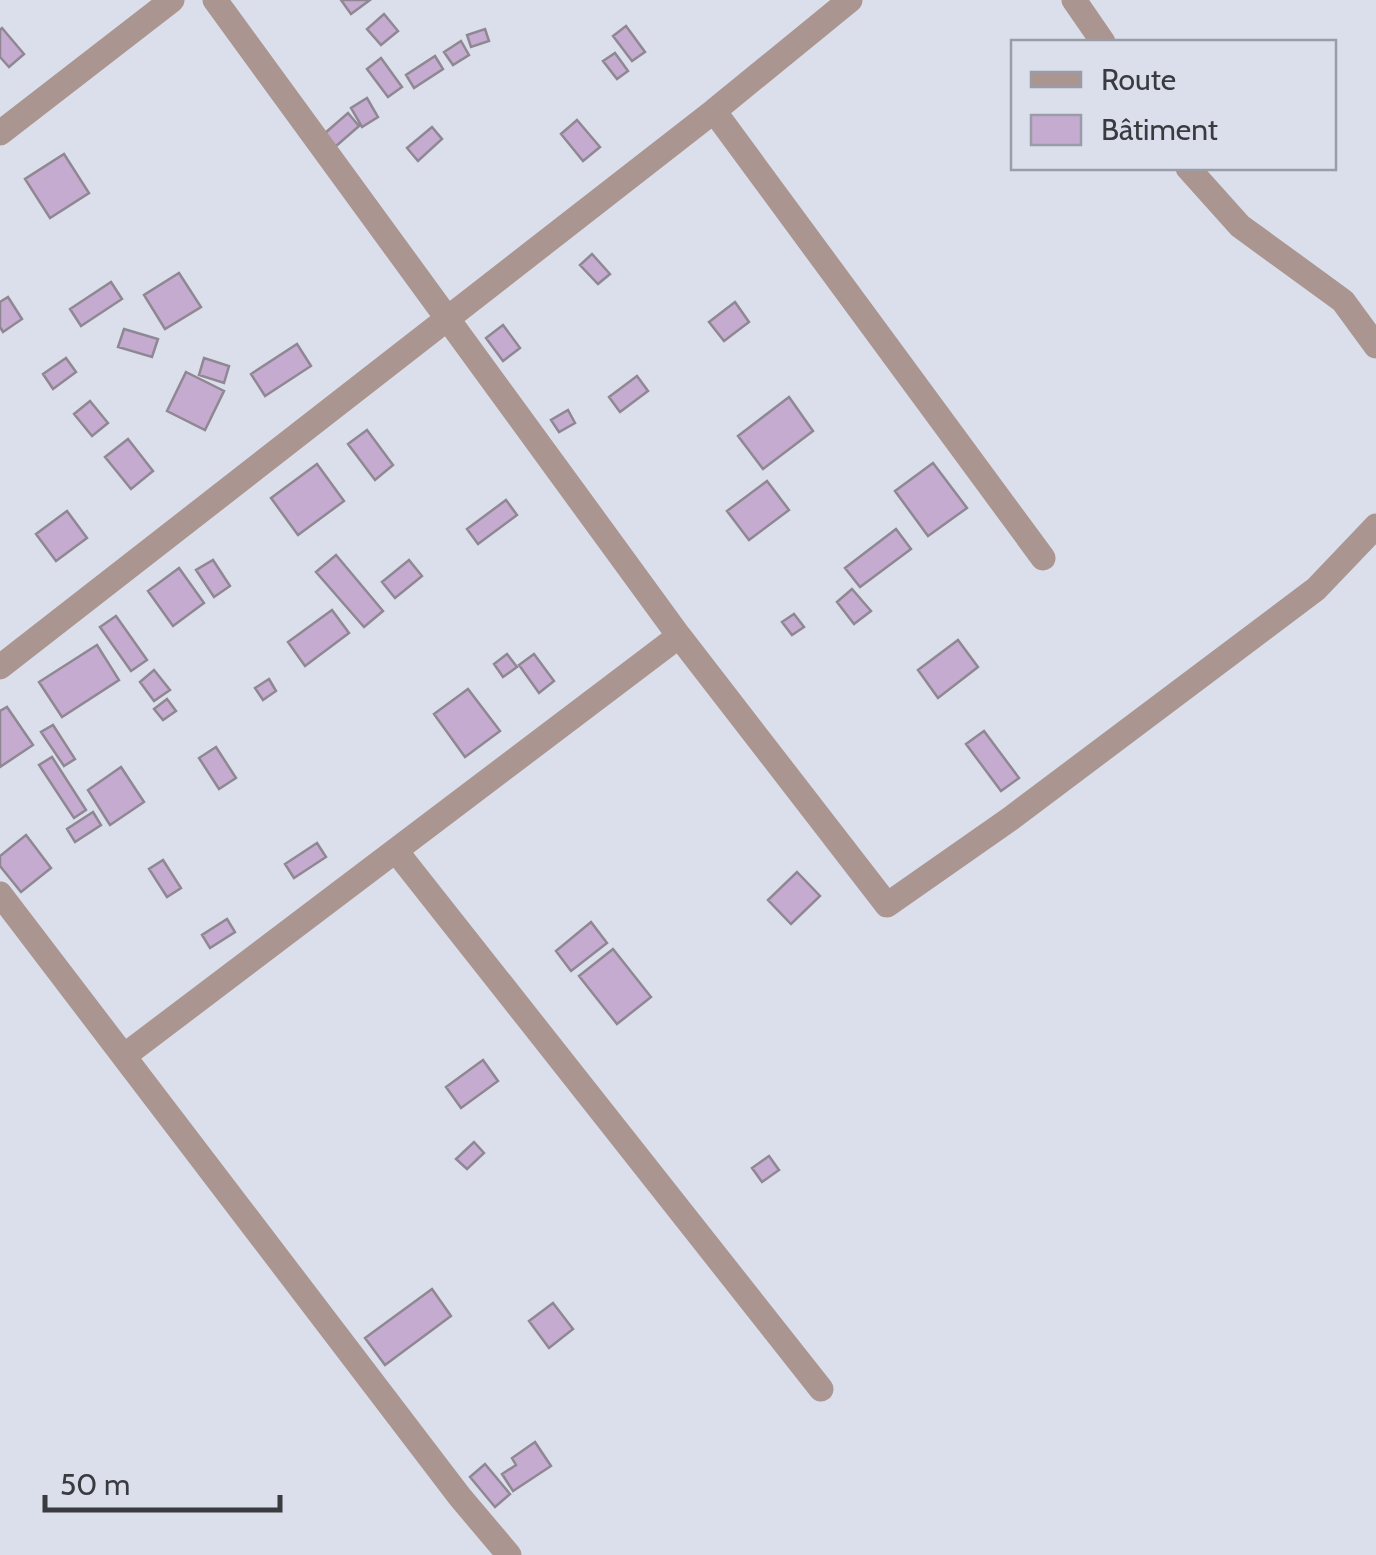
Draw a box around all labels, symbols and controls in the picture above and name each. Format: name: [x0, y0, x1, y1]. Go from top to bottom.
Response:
legend: [1011, 40, 1336, 170]
text: Route: [1101, 61, 1176, 98]
text: Bâtiment: [1101, 111, 1218, 148]
scale bar: [45, 1450, 280, 1512]
text: 50 m: [60, 1466, 130, 1503]

